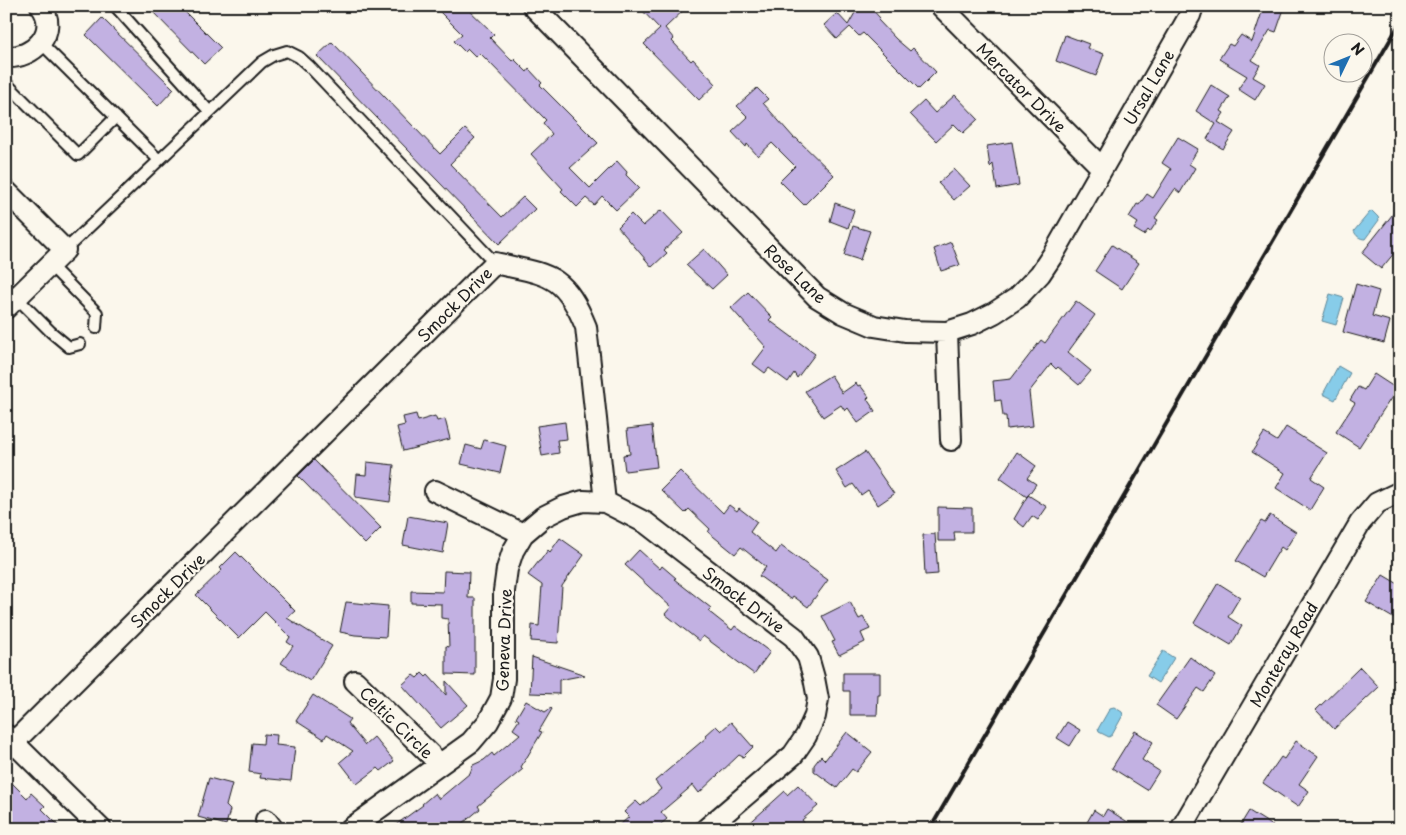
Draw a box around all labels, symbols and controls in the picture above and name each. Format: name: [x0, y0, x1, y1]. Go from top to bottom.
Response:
north arrow: [1324, 32, 1374, 82]
street label: Mercator Drive: [972, 37, 1072, 137]
text: N: [1346, 38, 1369, 60]
street label: Ursal Lane: [1117, 45, 1179, 129]
street label: Rose Lane: [759, 238, 833, 308]
street label: Smock Drive: [411, 261, 497, 347]
street label: Smock Drive: [124, 547, 210, 633]
street label: Smock Drive: [698, 560, 790, 638]
street label: Geneva Drive: [489, 588, 517, 692]
street label: Monteray Road: [1243, 597, 1323, 711]
street label: Celtic Circle: [354, 680, 440, 764]

